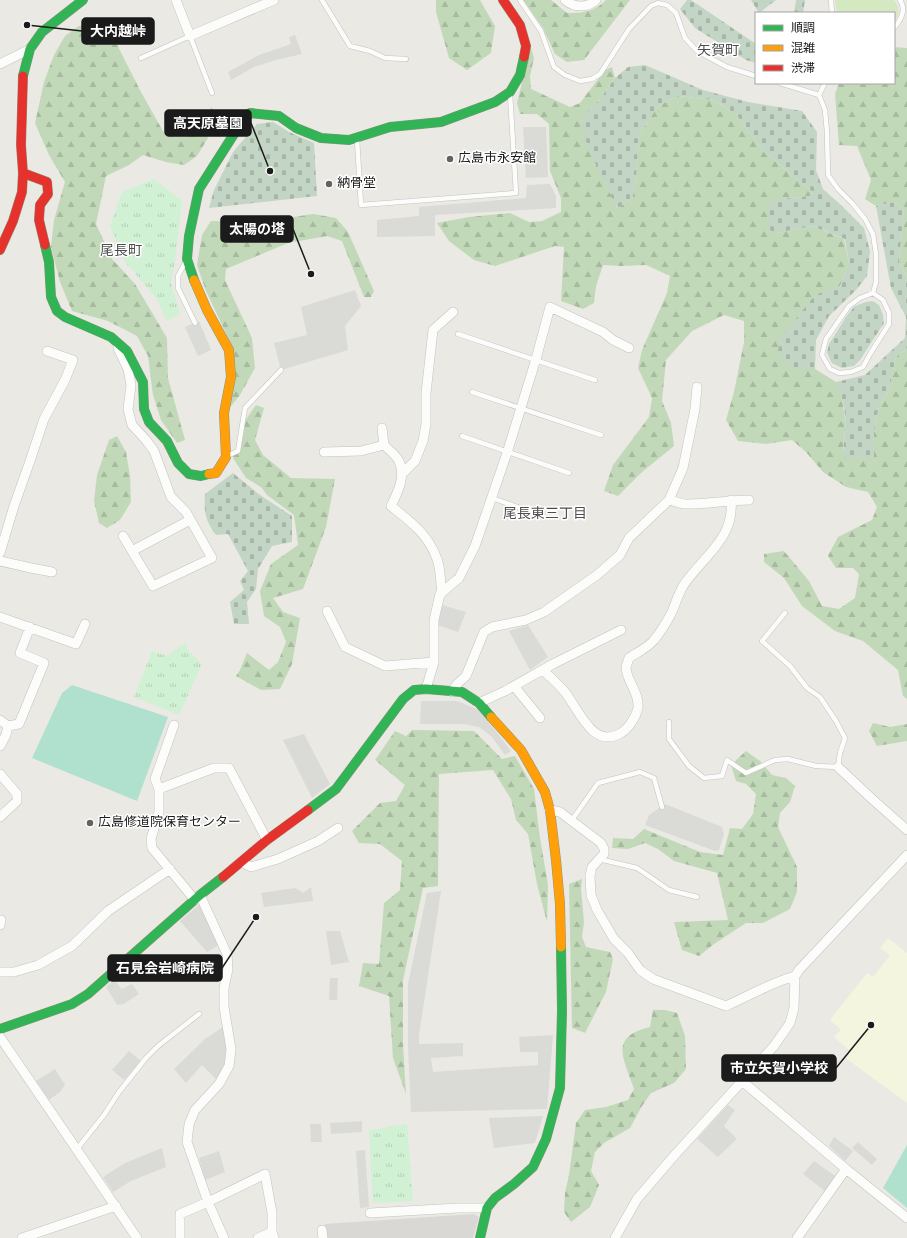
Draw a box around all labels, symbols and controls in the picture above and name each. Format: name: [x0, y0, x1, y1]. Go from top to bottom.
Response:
legend: [755, 12, 895, 84]
callout: 大内越峠: [82, 18, 154, 44]
text: 順調: [791, 21, 815, 37]
text: 大内越峠: [90, 23, 146, 41]
text: 混雑: [791, 41, 815, 57]
district label: 矢賀町: [697, 43, 739, 60]
text: 渋滞: [791, 61, 815, 77]
callout: 高天原墓園: [165, 110, 251, 136]
text: 高天原墓園: [173, 116, 243, 133]
place label: 広島市永安館: [458, 151, 536, 167]
marker: 広島市永安館: [445, 154, 455, 164]
place label: 納骨堂: [337, 175, 376, 192]
marker: 納骨堂: [324, 179, 334, 189]
callout: 太陽の塔: [221, 216, 293, 242]
text: 太陽の塔: [229, 222, 285, 239]
district label: 尾長町: [100, 243, 142, 260]
district label: 尾長東三丁目: [503, 506, 587, 523]
place label: 広島修道院保育センター: [98, 815, 241, 831]
marker: 広島修道院保育センター: [85, 818, 95, 828]
callout: 石見会岩崎病院: [108, 955, 222, 981]
text: 石見会岩崎病院: [116, 961, 214, 978]
callout: 市立矢賀小学校: [722, 1055, 836, 1081]
text: 市立矢賀小学校: [730, 1060, 828, 1078]

